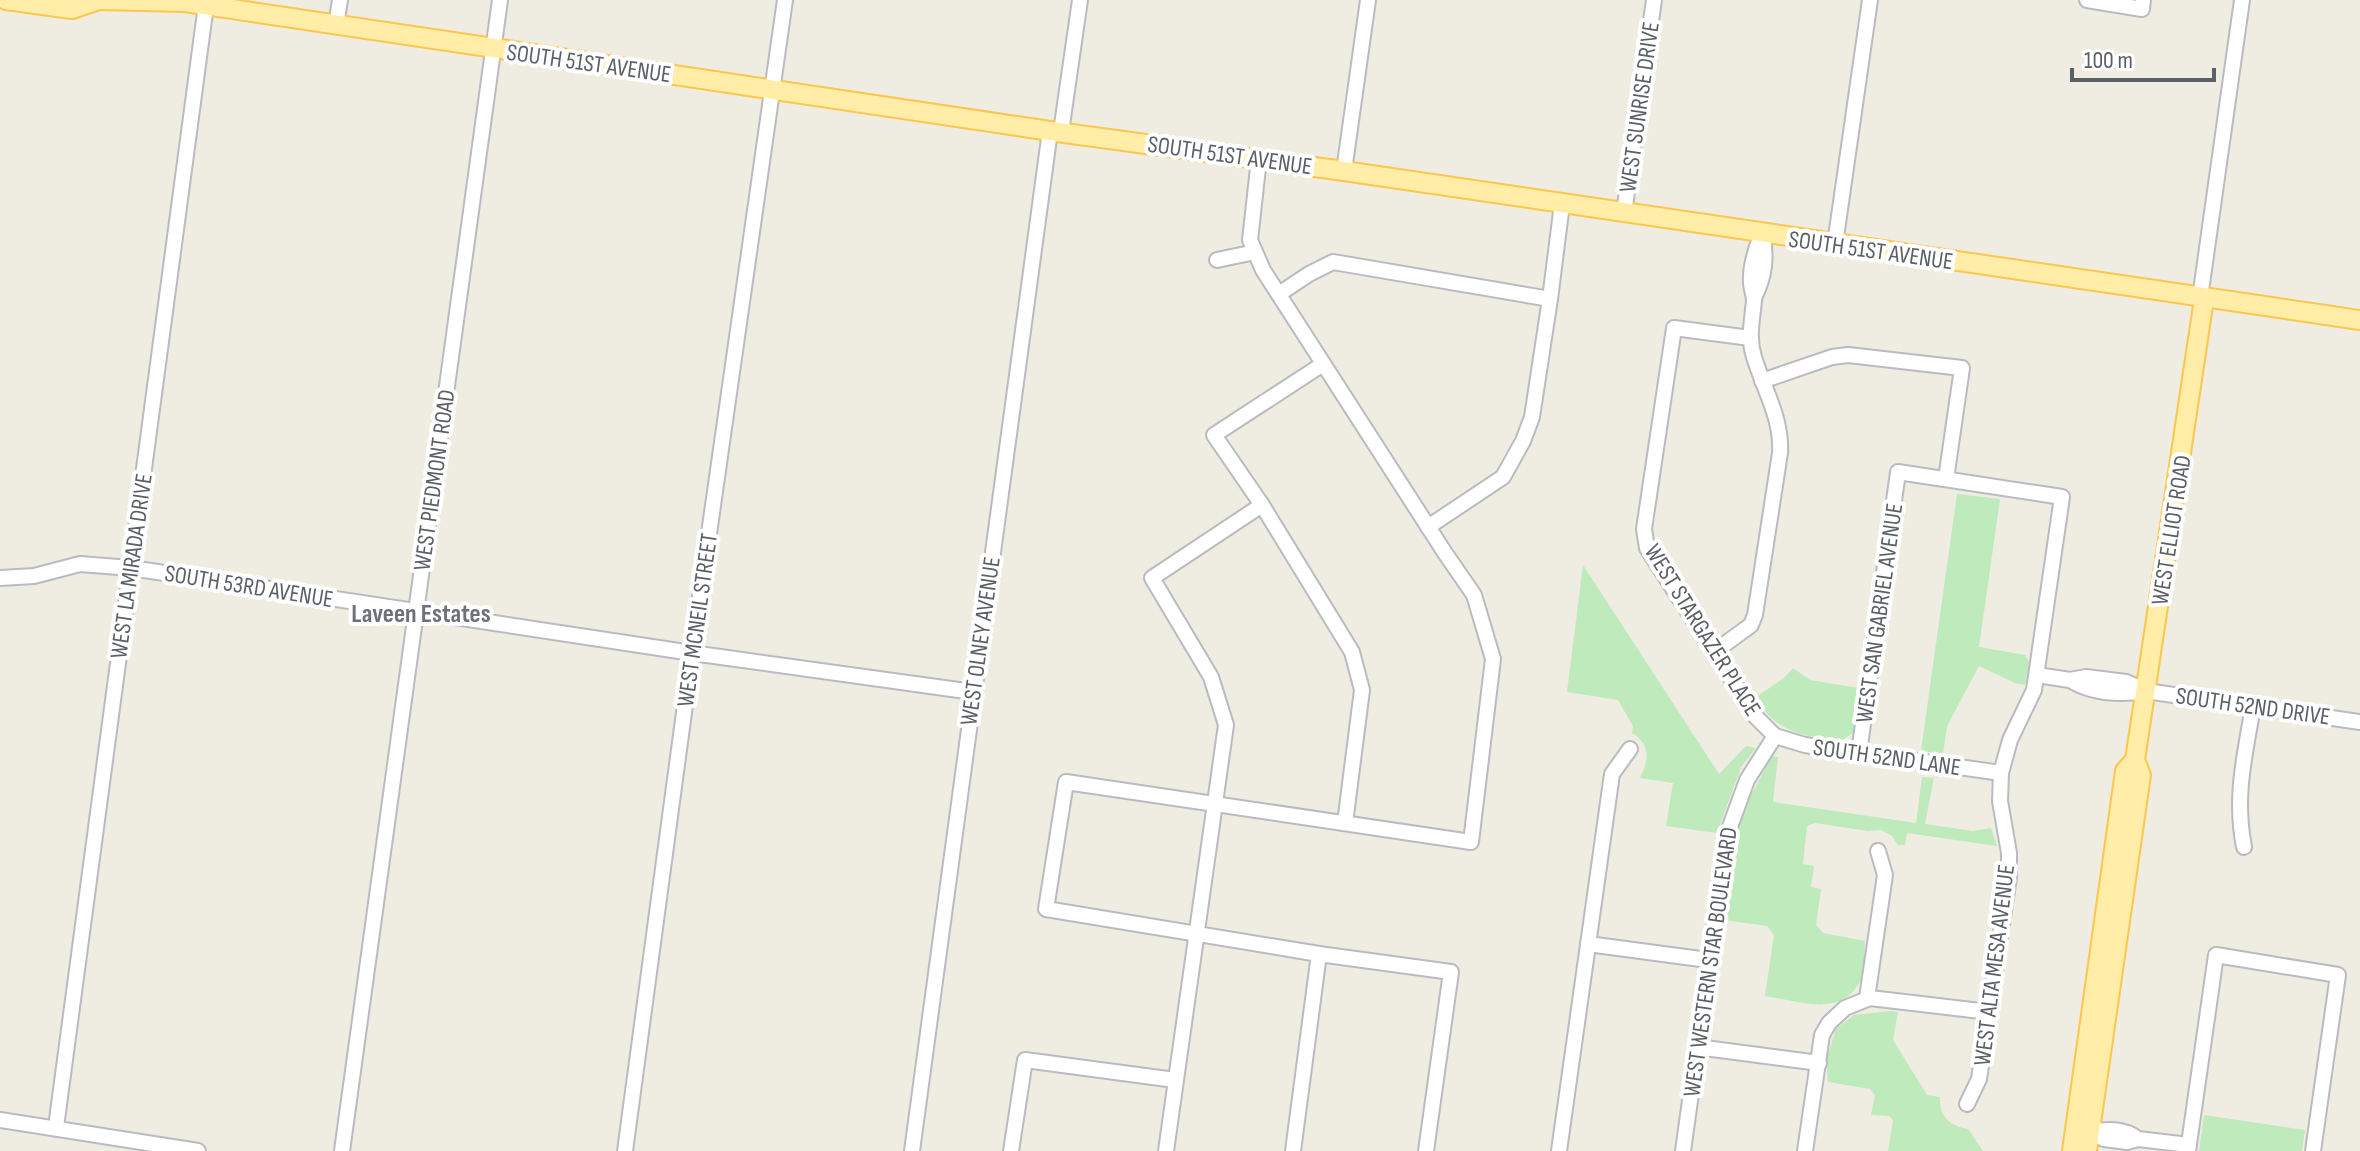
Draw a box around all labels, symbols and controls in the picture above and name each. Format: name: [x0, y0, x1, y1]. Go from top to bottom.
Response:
street label: WEST SUNRISE DRIVE: [1613, 20, 1666, 194]
scale bar: [2072, 32, 2214, 82]
street label: SOUTH 51ST AVENUE: [505, 38, 673, 89]
text: 100 m: [2084, 46, 2133, 75]
street label: SOUTH 51ST AVENUE: [1146, 130, 1314, 181]
street label: SOUTH 51ST AVENUE: [1787, 225, 1955, 276]
street label: WEST PIEDMONT ROAD: [407, 388, 462, 572]
street label: WEST ELLIOT ROAD: [2145, 453, 2198, 607]
street label: WEST LA MIRADA DRIVE: [104, 472, 159, 661]
street label: WEST SAN GABRIEL AVENUE: [1850, 501, 1909, 725]
street label: WEST MCNEIL STREET: [671, 531, 724, 709]
street label: WEST STARGAZER PLACE: [1638, 539, 1767, 722]
street label: WEST OLNEY AVENUE: [954, 555, 1007, 727]
street label: SOUTH 53RD AVENUE: [163, 559, 335, 614]
district label: Laveen Estates: [351, 599, 491, 630]
street label: SOUTH 52ND DRIVE: [2174, 681, 2332, 732]
street label: SOUTH 52ND LANE: [1811, 733, 1963, 782]
street label: WEST WESTERN STAR BOULEVARD: [1677, 825, 1744, 1099]
street label: WEST ALTA MESA AVENUE: [1968, 863, 2021, 1067]

